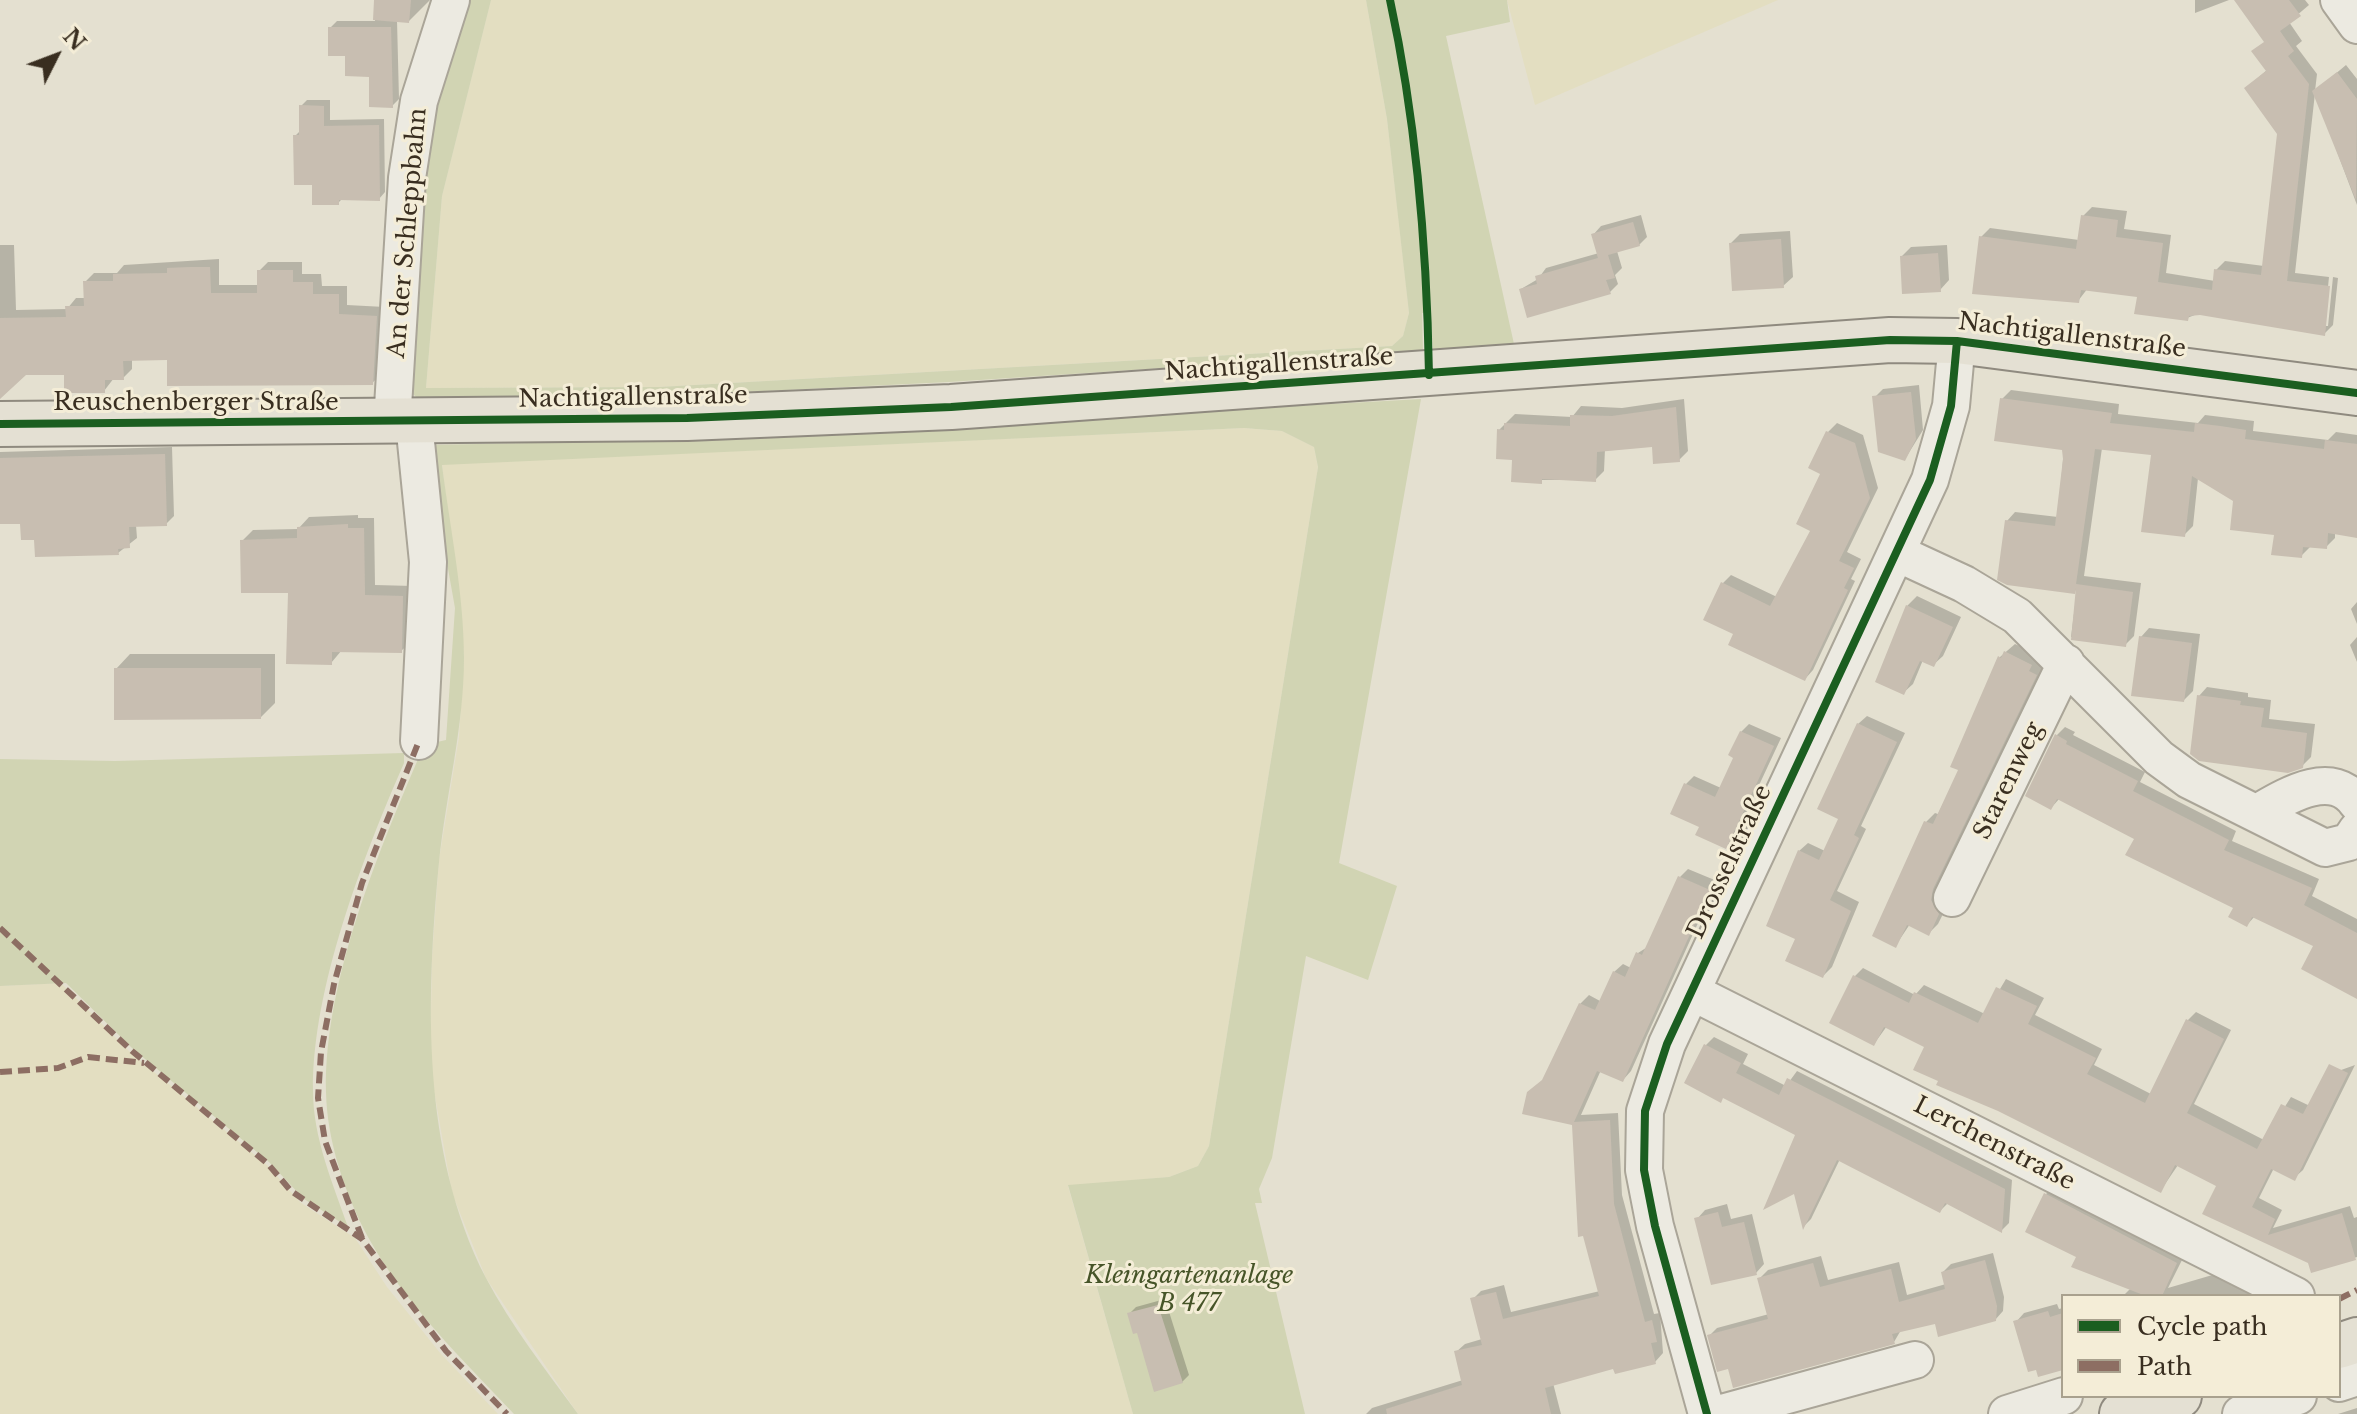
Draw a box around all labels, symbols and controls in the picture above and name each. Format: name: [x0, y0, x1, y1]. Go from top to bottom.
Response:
north arrow: [16, 16, 96, 96]
text: N: [57, 23, 91, 56]
street label: An der Schleppbahn: [383, 107, 433, 359]
street label: Nachtigallenstraße: [1957, 308, 2187, 364]
street label: Nachtigallenstraße: [1164, 343, 1394, 387]
street label: Nachtigallenstraße: [518, 382, 748, 414]
street label: Reuschenberger Straße: [53, 389, 339, 417]
street label: Starenweg: [1968, 718, 2050, 844]
street label: Drosselstraße: [1682, 781, 1778, 943]
street label: Lerchenstraße: [1909, 1091, 2079, 1197]
park label: Kleingartenanlage B 477: [1085, 1262, 1293, 1318]
legend: [2061, 1294, 2341, 1398]
text: Cycle path: [2137, 1312, 2268, 1341]
text: Path: [2137, 1352, 2192, 1381]

